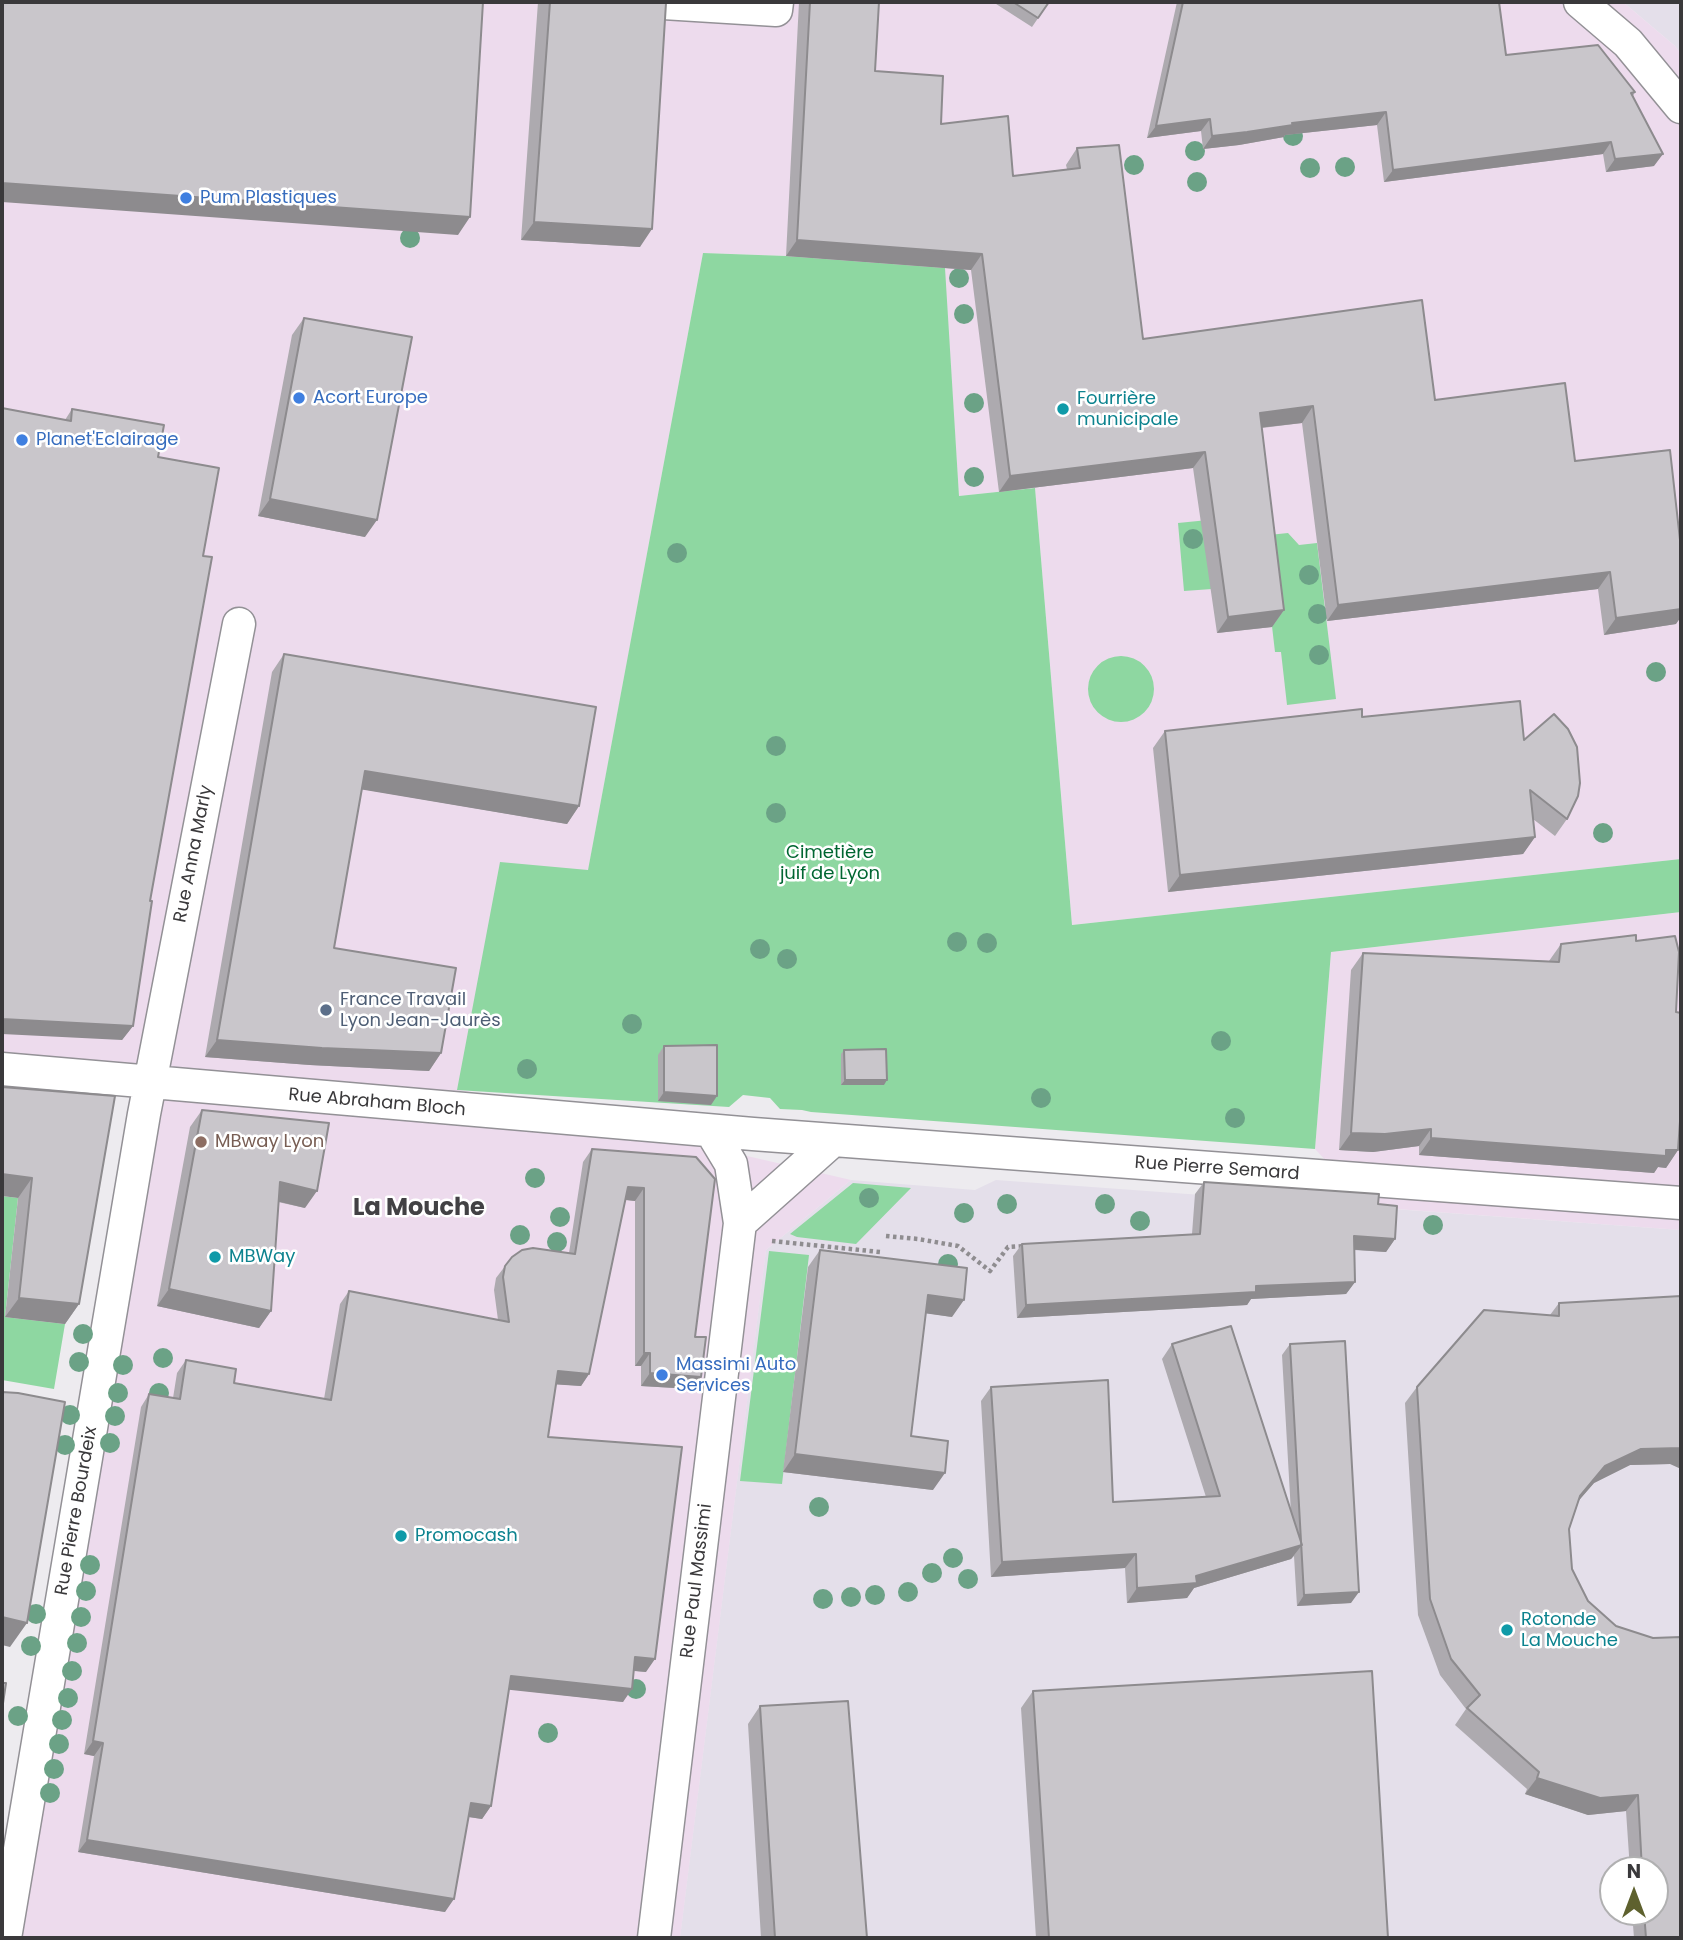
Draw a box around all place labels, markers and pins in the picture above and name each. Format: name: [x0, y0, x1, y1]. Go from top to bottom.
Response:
place label: Pum Plastiques: [200, 187, 337, 209]
marker: Pum Plastiques: [178, 190, 194, 206]
place label: Acort Europe: [313, 387, 428, 409]
place label: Fourrière municipale: [1077, 388, 1178, 430]
marker: Acort Europe: [291, 390, 307, 406]
marker: Fourrière municipale: [1055, 401, 1071, 417]
place label: Planet'Eclairage: [36, 429, 179, 451]
marker: Planet'Eclairage: [14, 432, 30, 448]
place label: France Travail Lyon Jean-Jaurès: [340, 989, 501, 1032]
marker: France Travail Lyon Jean-Jaurès: [318, 1002, 334, 1018]
place label: MBway Lyon: [215, 1131, 324, 1153]
marker: MBway Lyon: [193, 1134, 209, 1150]
place label: MBWay: [229, 1246, 295, 1268]
marker: MBWay: [207, 1249, 223, 1265]
place label: Massimi Auto Services: [676, 1354, 796, 1396]
marker: Massimi Auto Services: [654, 1367, 670, 1383]
place label: Promocash: [415, 1525, 518, 1547]
marker: Promocash: [393, 1528, 409, 1544]
place label: Rotonde La Mouche: [1521, 1609, 1618, 1652]
marker: Rotonde La Mouche: [1499, 1622, 1515, 1638]

